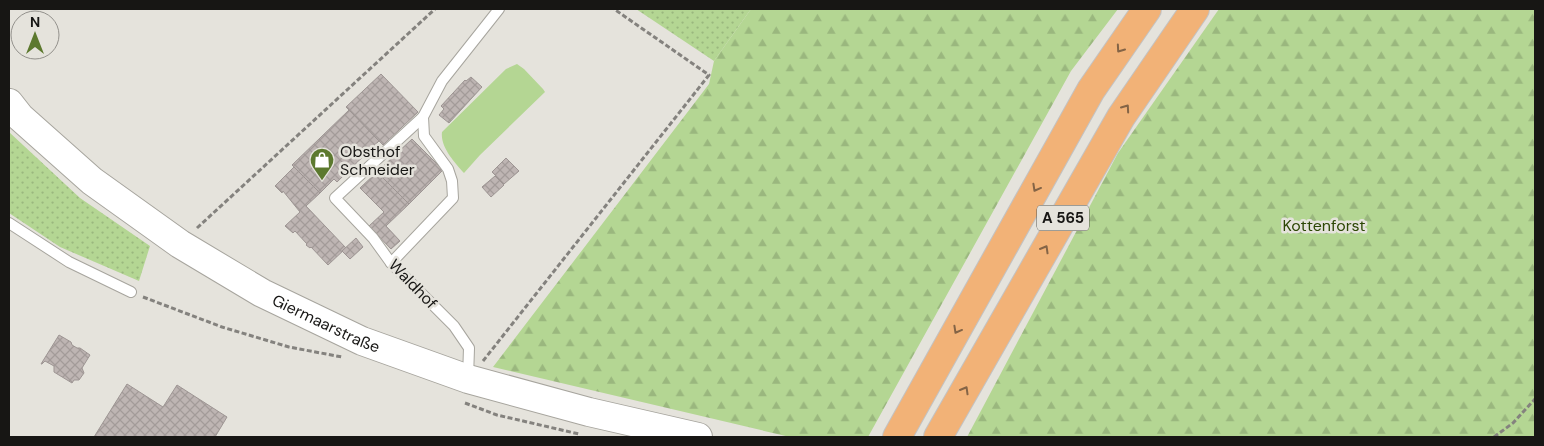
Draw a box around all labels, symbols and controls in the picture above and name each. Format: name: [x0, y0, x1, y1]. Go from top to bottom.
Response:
north arrow: [10, 10, 60, 60]
text: N: [30, 13, 40, 31]
one-way arrow: [1117, 43, 1126, 53]
one-way arrow: [1120, 105, 1129, 114]
place label: Obsthof Schneider: [340, 141, 415, 180]
shop icon: Obsthof Schneider: [309, 147, 335, 181]
one-way arrow: [1033, 183, 1043, 192]
road number: A 565: [1037, 206, 1089, 230]
park label: Kottenforst: [1282, 215, 1366, 236]
one-way arrow: [1039, 245, 1049, 254]
street label: Waldhof: [384, 255, 442, 313]
street label: Giermaarstraße: [269, 289, 383, 357]
one-way arrow: [953, 324, 963, 333]
one-way arrow: [958, 387, 968, 396]

